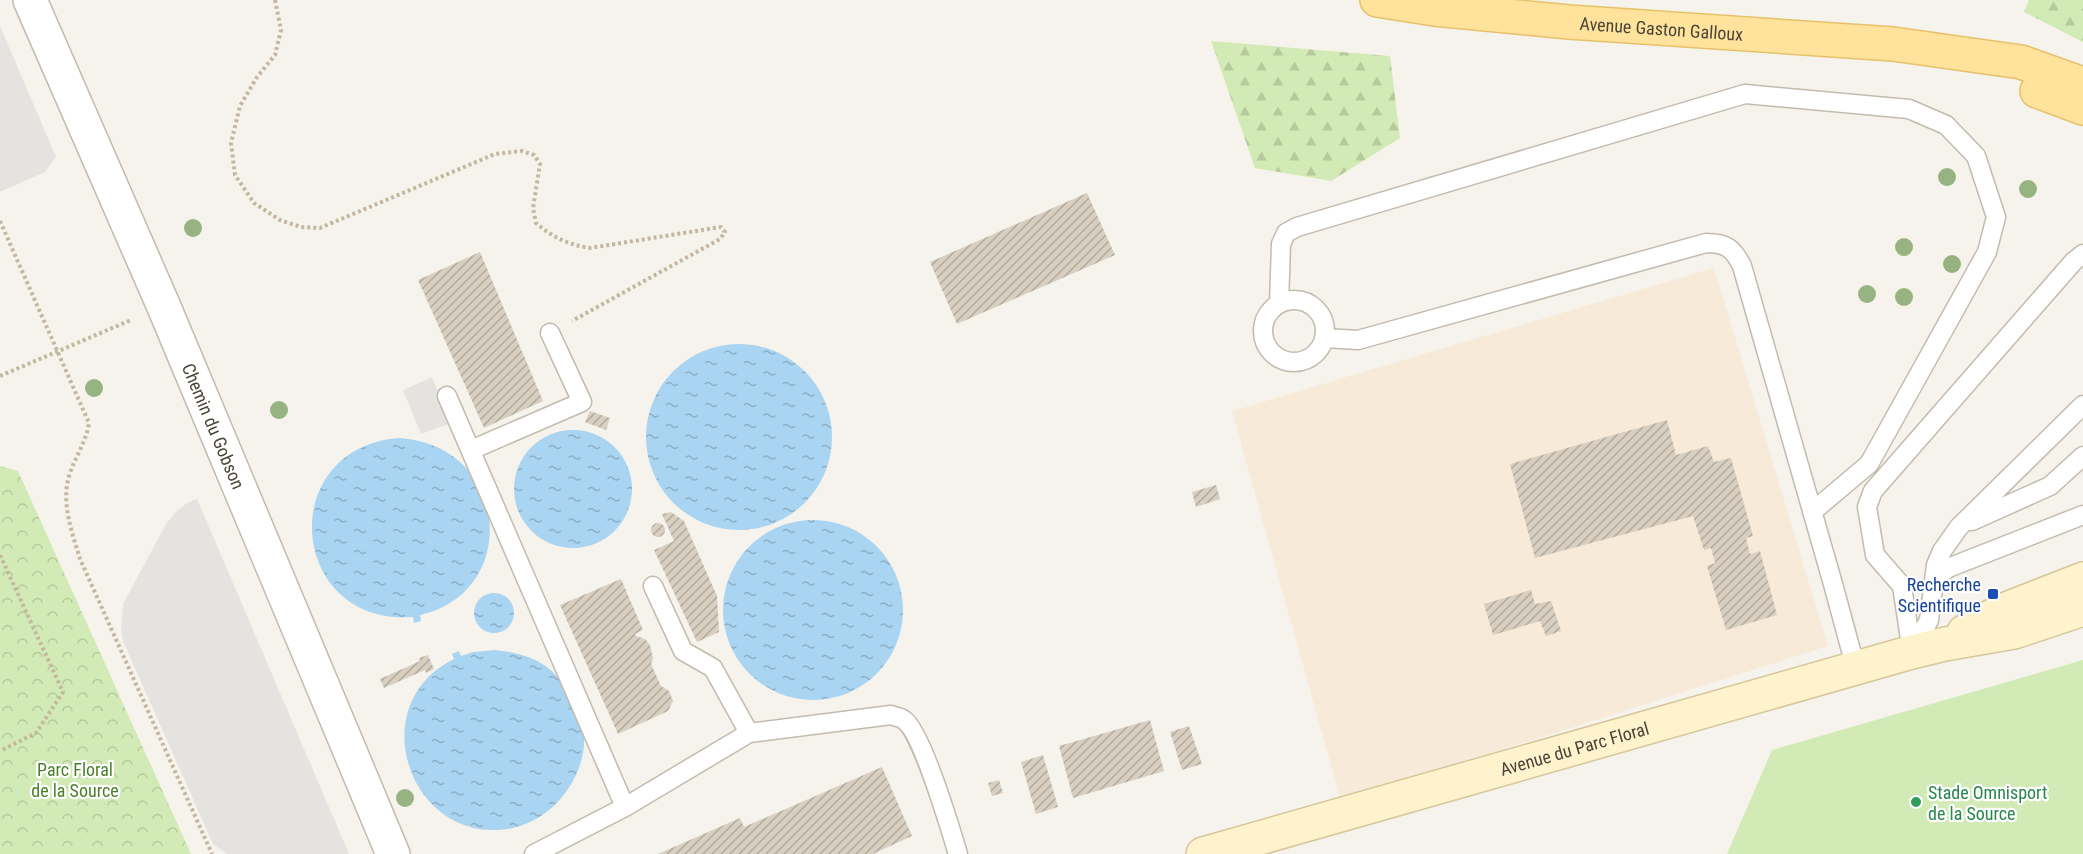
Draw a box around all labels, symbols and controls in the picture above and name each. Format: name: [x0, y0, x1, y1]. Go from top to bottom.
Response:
street label: Avenue Gaston Galloux: [1579, 12, 1744, 44]
street label: Chemin du Gobson: [178, 360, 249, 492]
place label: Recherche Scientifique: [1898, 574, 1981, 616]
marker: Recherche Scientifique: [1986, 587, 2000, 601]
street label: Avenue du Parc Floral: [1497, 717, 1651, 779]
park label: Parc Floral de la Source: [31, 759, 119, 801]
place label: Stade Omnisport de la Source: [1928, 782, 2047, 824]
marker: Stade Omnisport de la Source: [1909, 795, 1923, 809]

